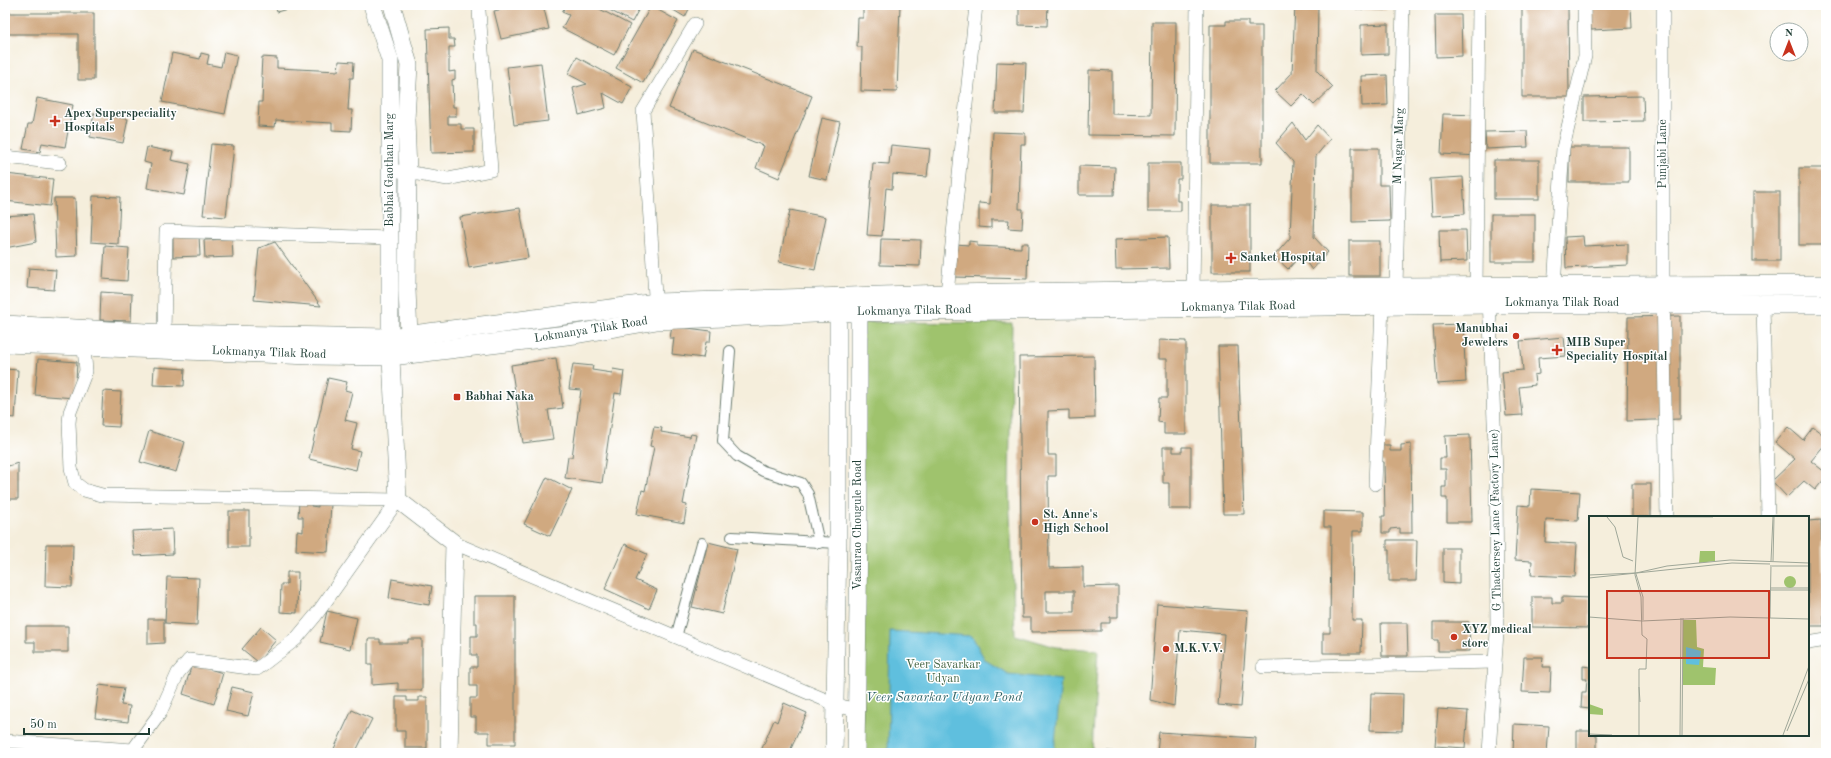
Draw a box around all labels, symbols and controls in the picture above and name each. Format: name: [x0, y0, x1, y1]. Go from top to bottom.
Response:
north arrow: [1769, 22, 1809, 62]
text: N: [1785, 28, 1794, 39]
street label: M Nagar Marg: [1392, 107, 1406, 185]
place label: Apex Superspeciality Hospitals: [64, 108, 177, 134]
street label: Babhai Gaothan Marg: [384, 113, 396, 227]
marker: Apex Superspeciality Hospitals: [49, 115, 61, 127]
street label: Punjabi Lane: [1657, 119, 1669, 189]
marker: Sanket Hospital: [1225, 252, 1237, 264]
place label: Sanket Hospital: [1240, 252, 1326, 264]
street label: Lokmanya Tilak Road: [1505, 297, 1619, 309]
street label: Lokmanya Tilak Road: [1181, 300, 1295, 314]
street label: Lokmanya Tilak Road: [857, 304, 971, 318]
street label: Lokmanya Tilak Road: [533, 315, 649, 345]
place label: Manubhai Jewelers: [1455, 323, 1508, 349]
marker: Manubhai Jewelers: [1511, 331, 1521, 341]
place label: MIB Super Speciality Hospital: [1566, 337, 1668, 363]
marker: MIB Super Speciality Hospital: [1551, 344, 1563, 356]
street label: Lokmanya Tilak Road: [211, 345, 327, 361]
place label: Babhai Naka: [465, 391, 534, 403]
marker: Babhai Naka: [452, 392, 462, 402]
street label: G Thackersey Lane (Factory Lane): [1487, 428, 1504, 612]
street label: Vasanrao Chougule Road: [852, 460, 864, 590]
place label: St. Anne's High School: [1043, 509, 1109, 535]
inset map: [1589, 516, 1809, 736]
marker: St. Anne's High School: [1030, 517, 1040, 527]
place label: XYZ medical store: [1462, 624, 1532, 650]
marker: XYZ medical store: [1449, 632, 1459, 642]
place label: M.K.V.V.: [1174, 643, 1223, 655]
marker: M.K.V.V.: [1161, 644, 1171, 654]
park label: Veer Savarkar Udyan: [906, 659, 980, 685]
water label: Veer Savarkar Udyan Pond: [866, 691, 1022, 704]
scale bar: [24, 710, 149, 736]
text: 50 m: [30, 718, 57, 731]

